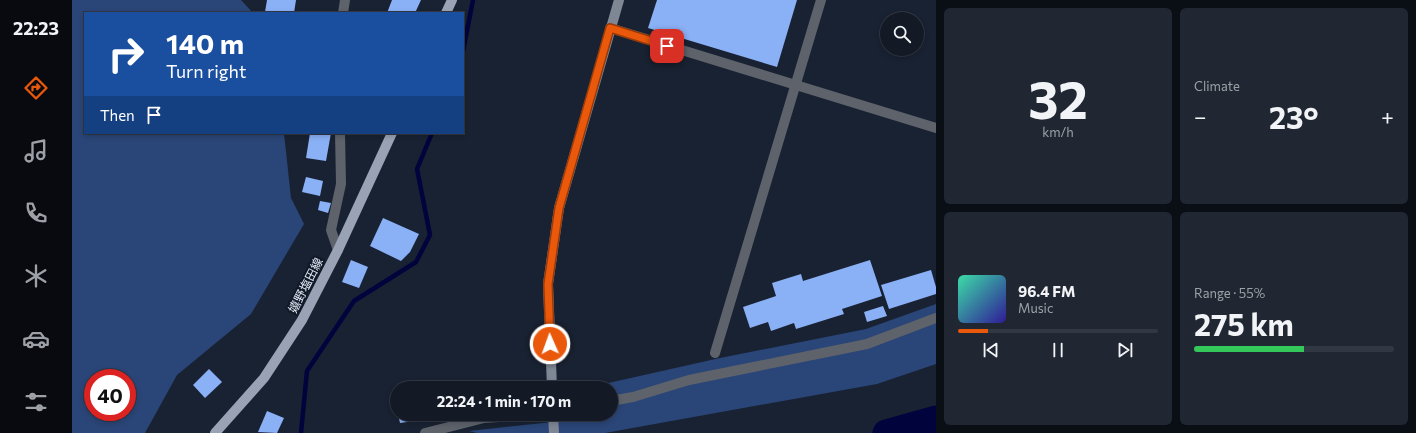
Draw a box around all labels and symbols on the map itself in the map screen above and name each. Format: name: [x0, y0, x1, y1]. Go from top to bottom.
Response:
pin: [650, 29, 684, 63]
street label: 嬉野塩田線: [285, 255, 325, 315]
position arrow: [529, 323, 571, 365]
speed limit sign: 40: [84, 369, 136, 421]

